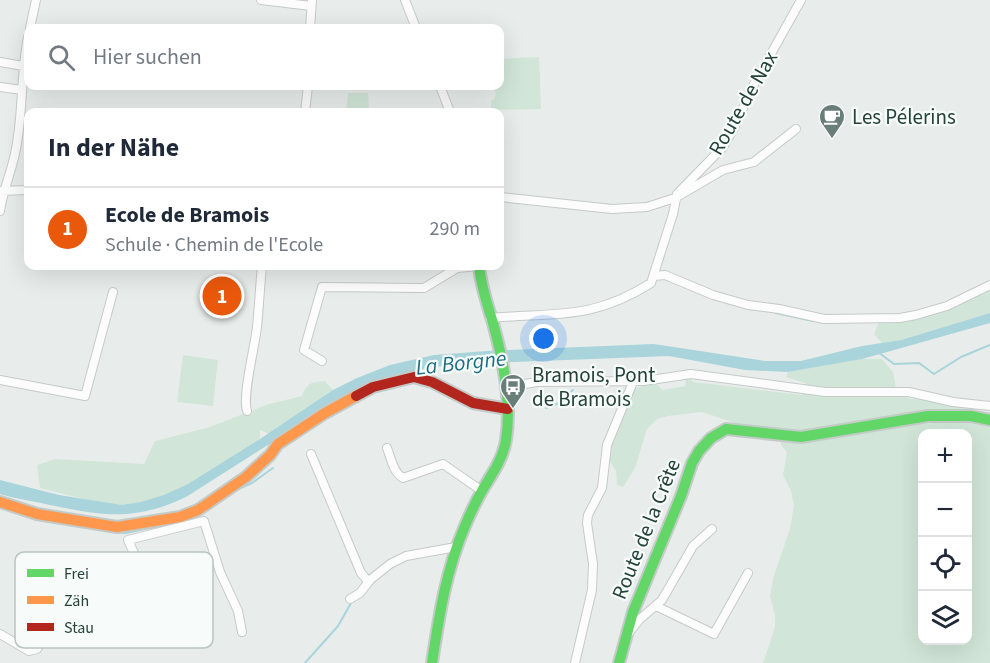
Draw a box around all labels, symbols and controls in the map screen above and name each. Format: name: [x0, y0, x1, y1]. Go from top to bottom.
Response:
search box: [24, 24, 504, 90]
icon: search: [45, 41, 78, 74]
text: Hier suchen: [93, 41, 202, 73]
street label: Route de Nax: [701, 45, 785, 161]
cafe icon: Les Pélerins: [817, 102, 847, 140]
place label: Les Pélerins: [852, 102, 956, 132]
text: In der Nähe: [48, 129, 179, 166]
text: Ecole de Bramois: [105, 199, 269, 231]
text: 1: [62, 215, 73, 243]
text: 290 m: [430, 215, 480, 243]
text: Schule · Chemin de l'Ecole: [105, 231, 323, 259]
pin: 1: [202, 274, 242, 318]
your location: [529, 324, 558, 353]
water label: La Borgne: [414, 342, 508, 384]
place label: Bramois, Pont de Bramois: [532, 360, 655, 414]
bus stop icon: Bramois, Pont de Bramois: [498, 372, 528, 410]
map controls: [918, 429, 972, 645]
button: +: [918, 429, 972, 483]
street label: Route de la Crête: [604, 454, 688, 604]
button: −: [918, 483, 972, 537]
button: locate: [918, 537, 972, 591]
legend: [15, 552, 213, 648]
text: Frei: [64, 563, 89, 585]
text: Zäh: [64, 590, 89, 612]
button: layers: [918, 591, 972, 645]
text: Stau: [64, 617, 94, 639]

